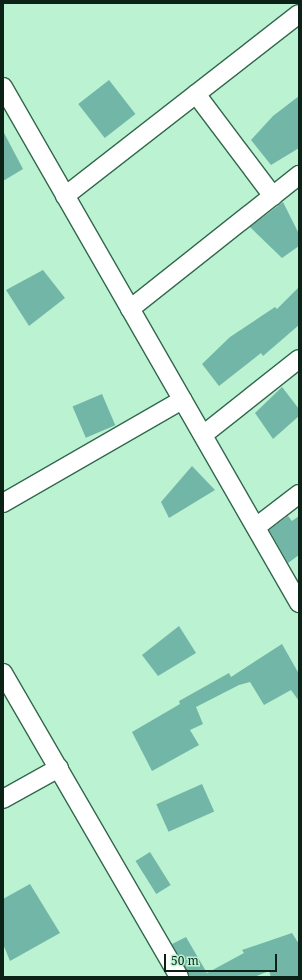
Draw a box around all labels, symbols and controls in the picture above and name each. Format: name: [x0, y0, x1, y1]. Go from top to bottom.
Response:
scale bar: [166, 946, 279, 972]
text: 50 m: [171, 952, 199, 969]

